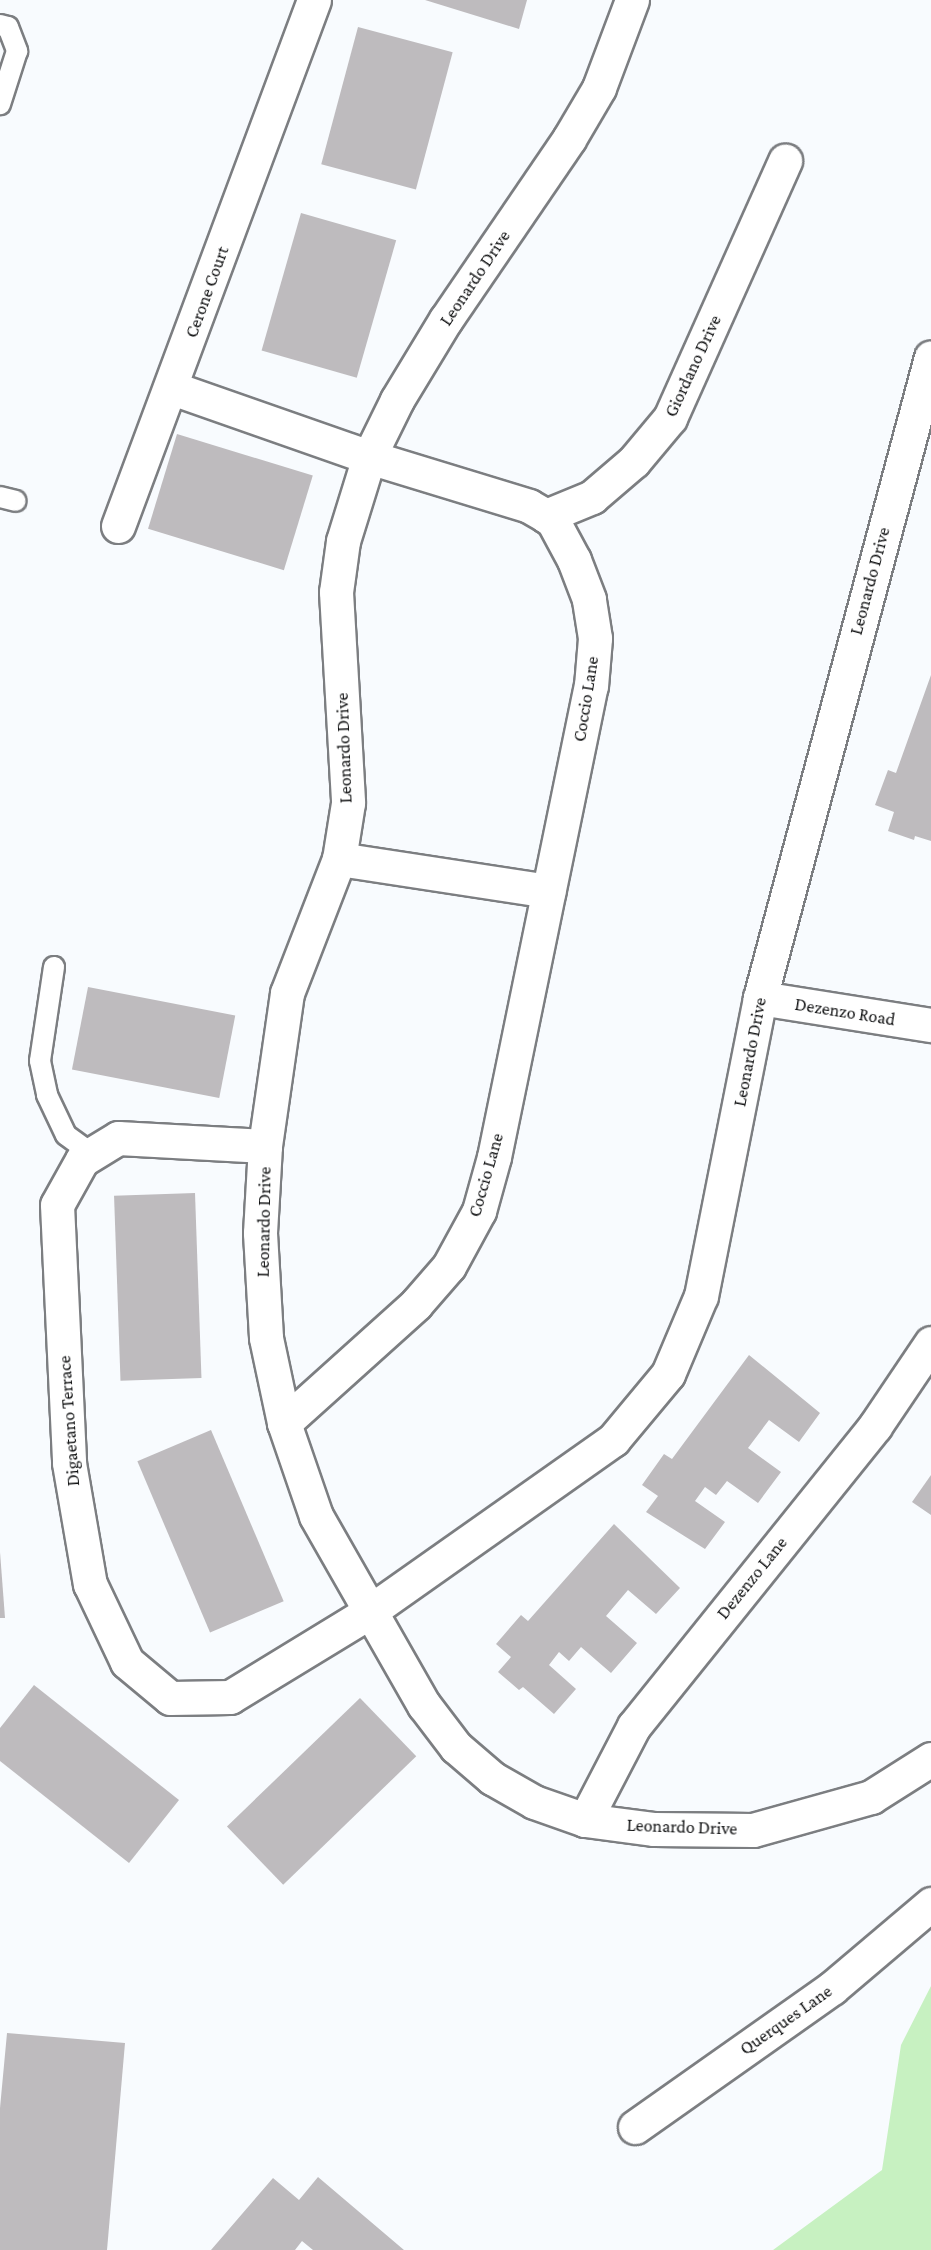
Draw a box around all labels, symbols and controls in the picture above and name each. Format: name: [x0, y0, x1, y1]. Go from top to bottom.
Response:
street label: Leonardo Drive: [435, 226, 515, 330]
street label: Cerone Court: [180, 243, 234, 341]
street label: Giordano Drive: [660, 312, 726, 420]
street label: Leonardo Drive: [845, 525, 895, 637]
street label: Coccio Lane: [569, 655, 603, 743]
street label: Leonardo Drive: [331, 692, 357, 804]
street label: Dezenzo Road: [793, 993, 897, 1031]
street label: Leonardo Drive: [729, 996, 771, 1108]
street label: Coccio Lane: [464, 1131, 508, 1219]
street label: Leonardo Drive: [252, 1166, 276, 1278]
street label: Digaetano Terrace: [54, 1355, 84, 1487]
street label: Dezenzo Lane: [712, 1532, 792, 1624]
street label: Leonardo Drive: [626, 1814, 738, 1840]
street label: Querques Lane: [736, 1980, 836, 2060]

